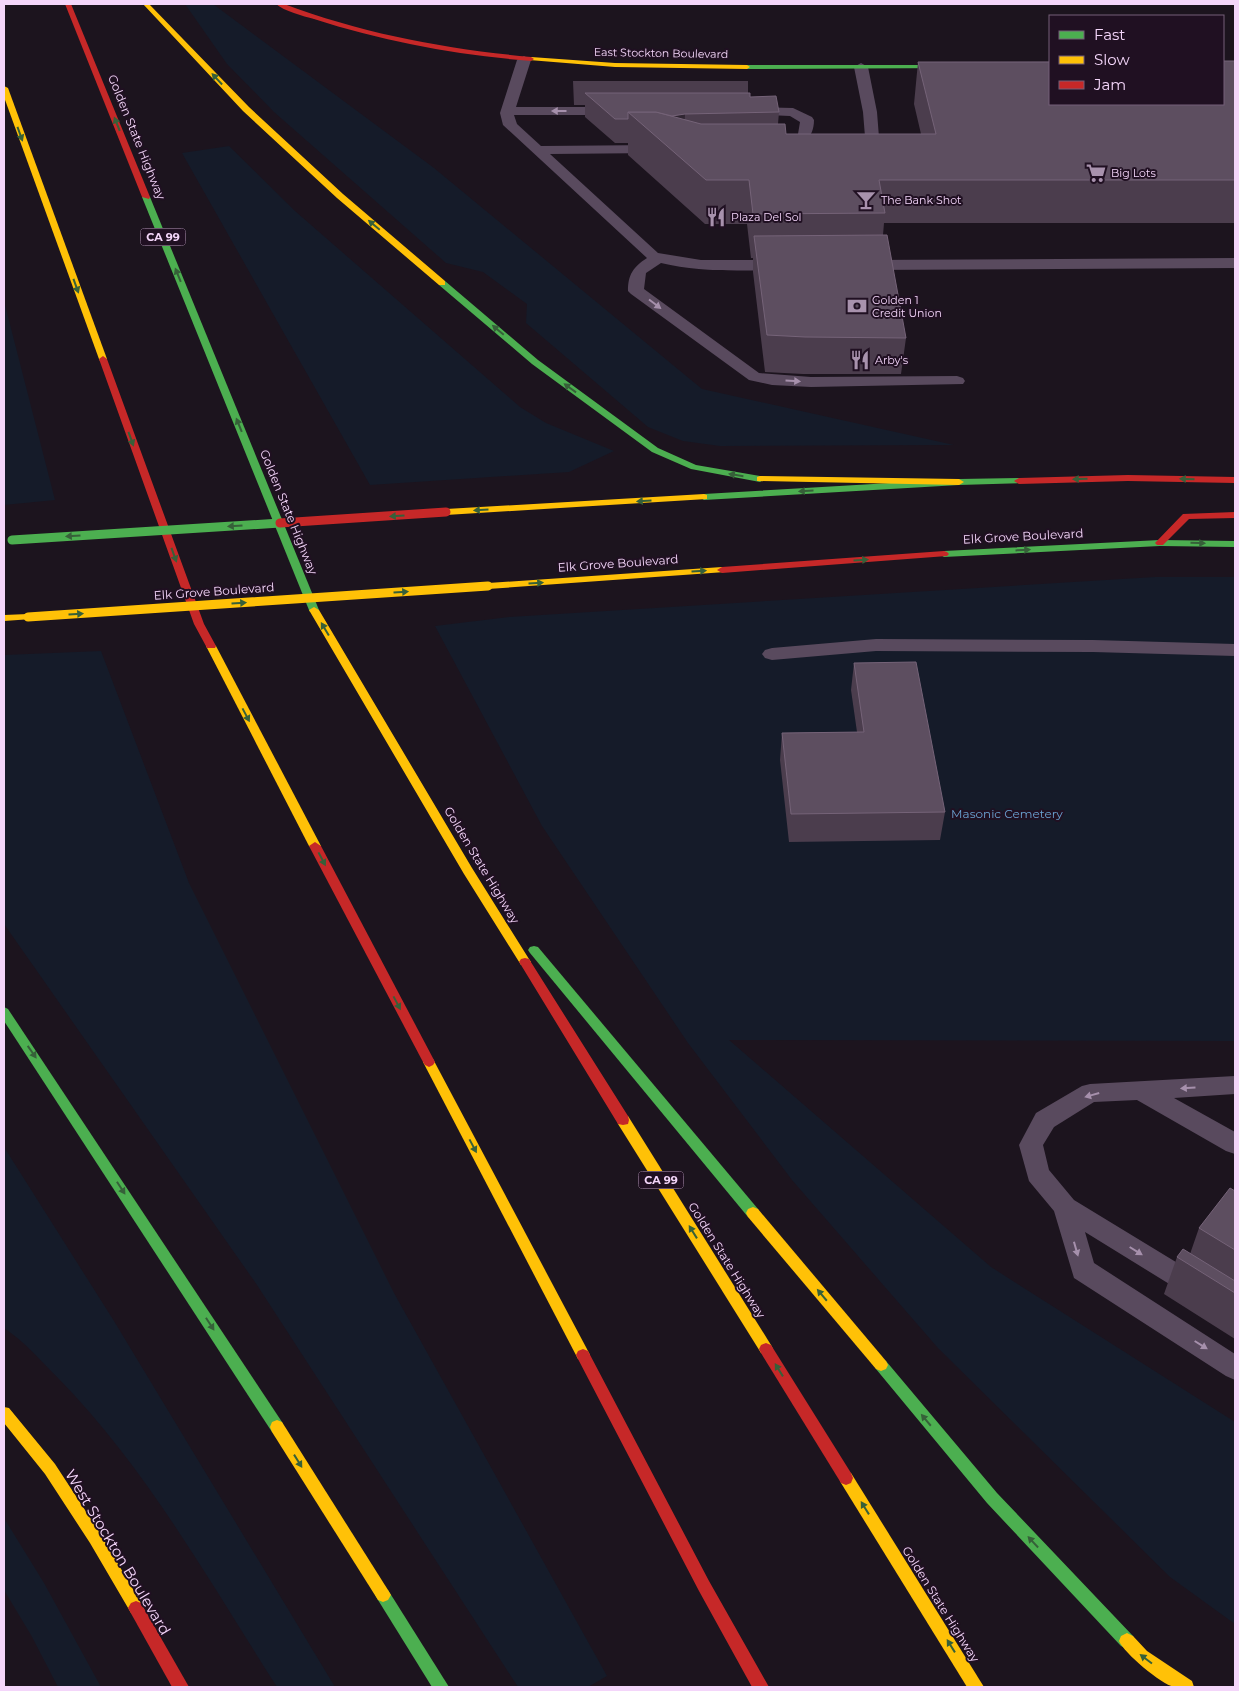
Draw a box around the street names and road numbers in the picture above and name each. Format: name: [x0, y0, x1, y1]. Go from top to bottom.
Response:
street label: East Stockton Boulevard: [594, 45, 728, 61]
street label: Golden State Highway: [105, 72, 169, 202]
road number: CA 99: [140, 228, 186, 246]
street label: Golden State Highway: [257, 447, 321, 577]
street label: Elk Grove Boulevard: [962, 525, 1084, 547]
street label: Elk Grove Boulevard: [557, 551, 679, 575]
street label: Elk Grove Boulevard: [153, 579, 275, 603]
street label: Golden State Highway: [441, 804, 523, 927]
road number: CA 99: [638, 1172, 684, 1188]
street label: Golden State Highway: [685, 1199, 769, 1321]
street label: West Stockton Boulevard: [61, 1466, 175, 1638]
street label: Golden State Highway: [899, 1543, 983, 1665]

